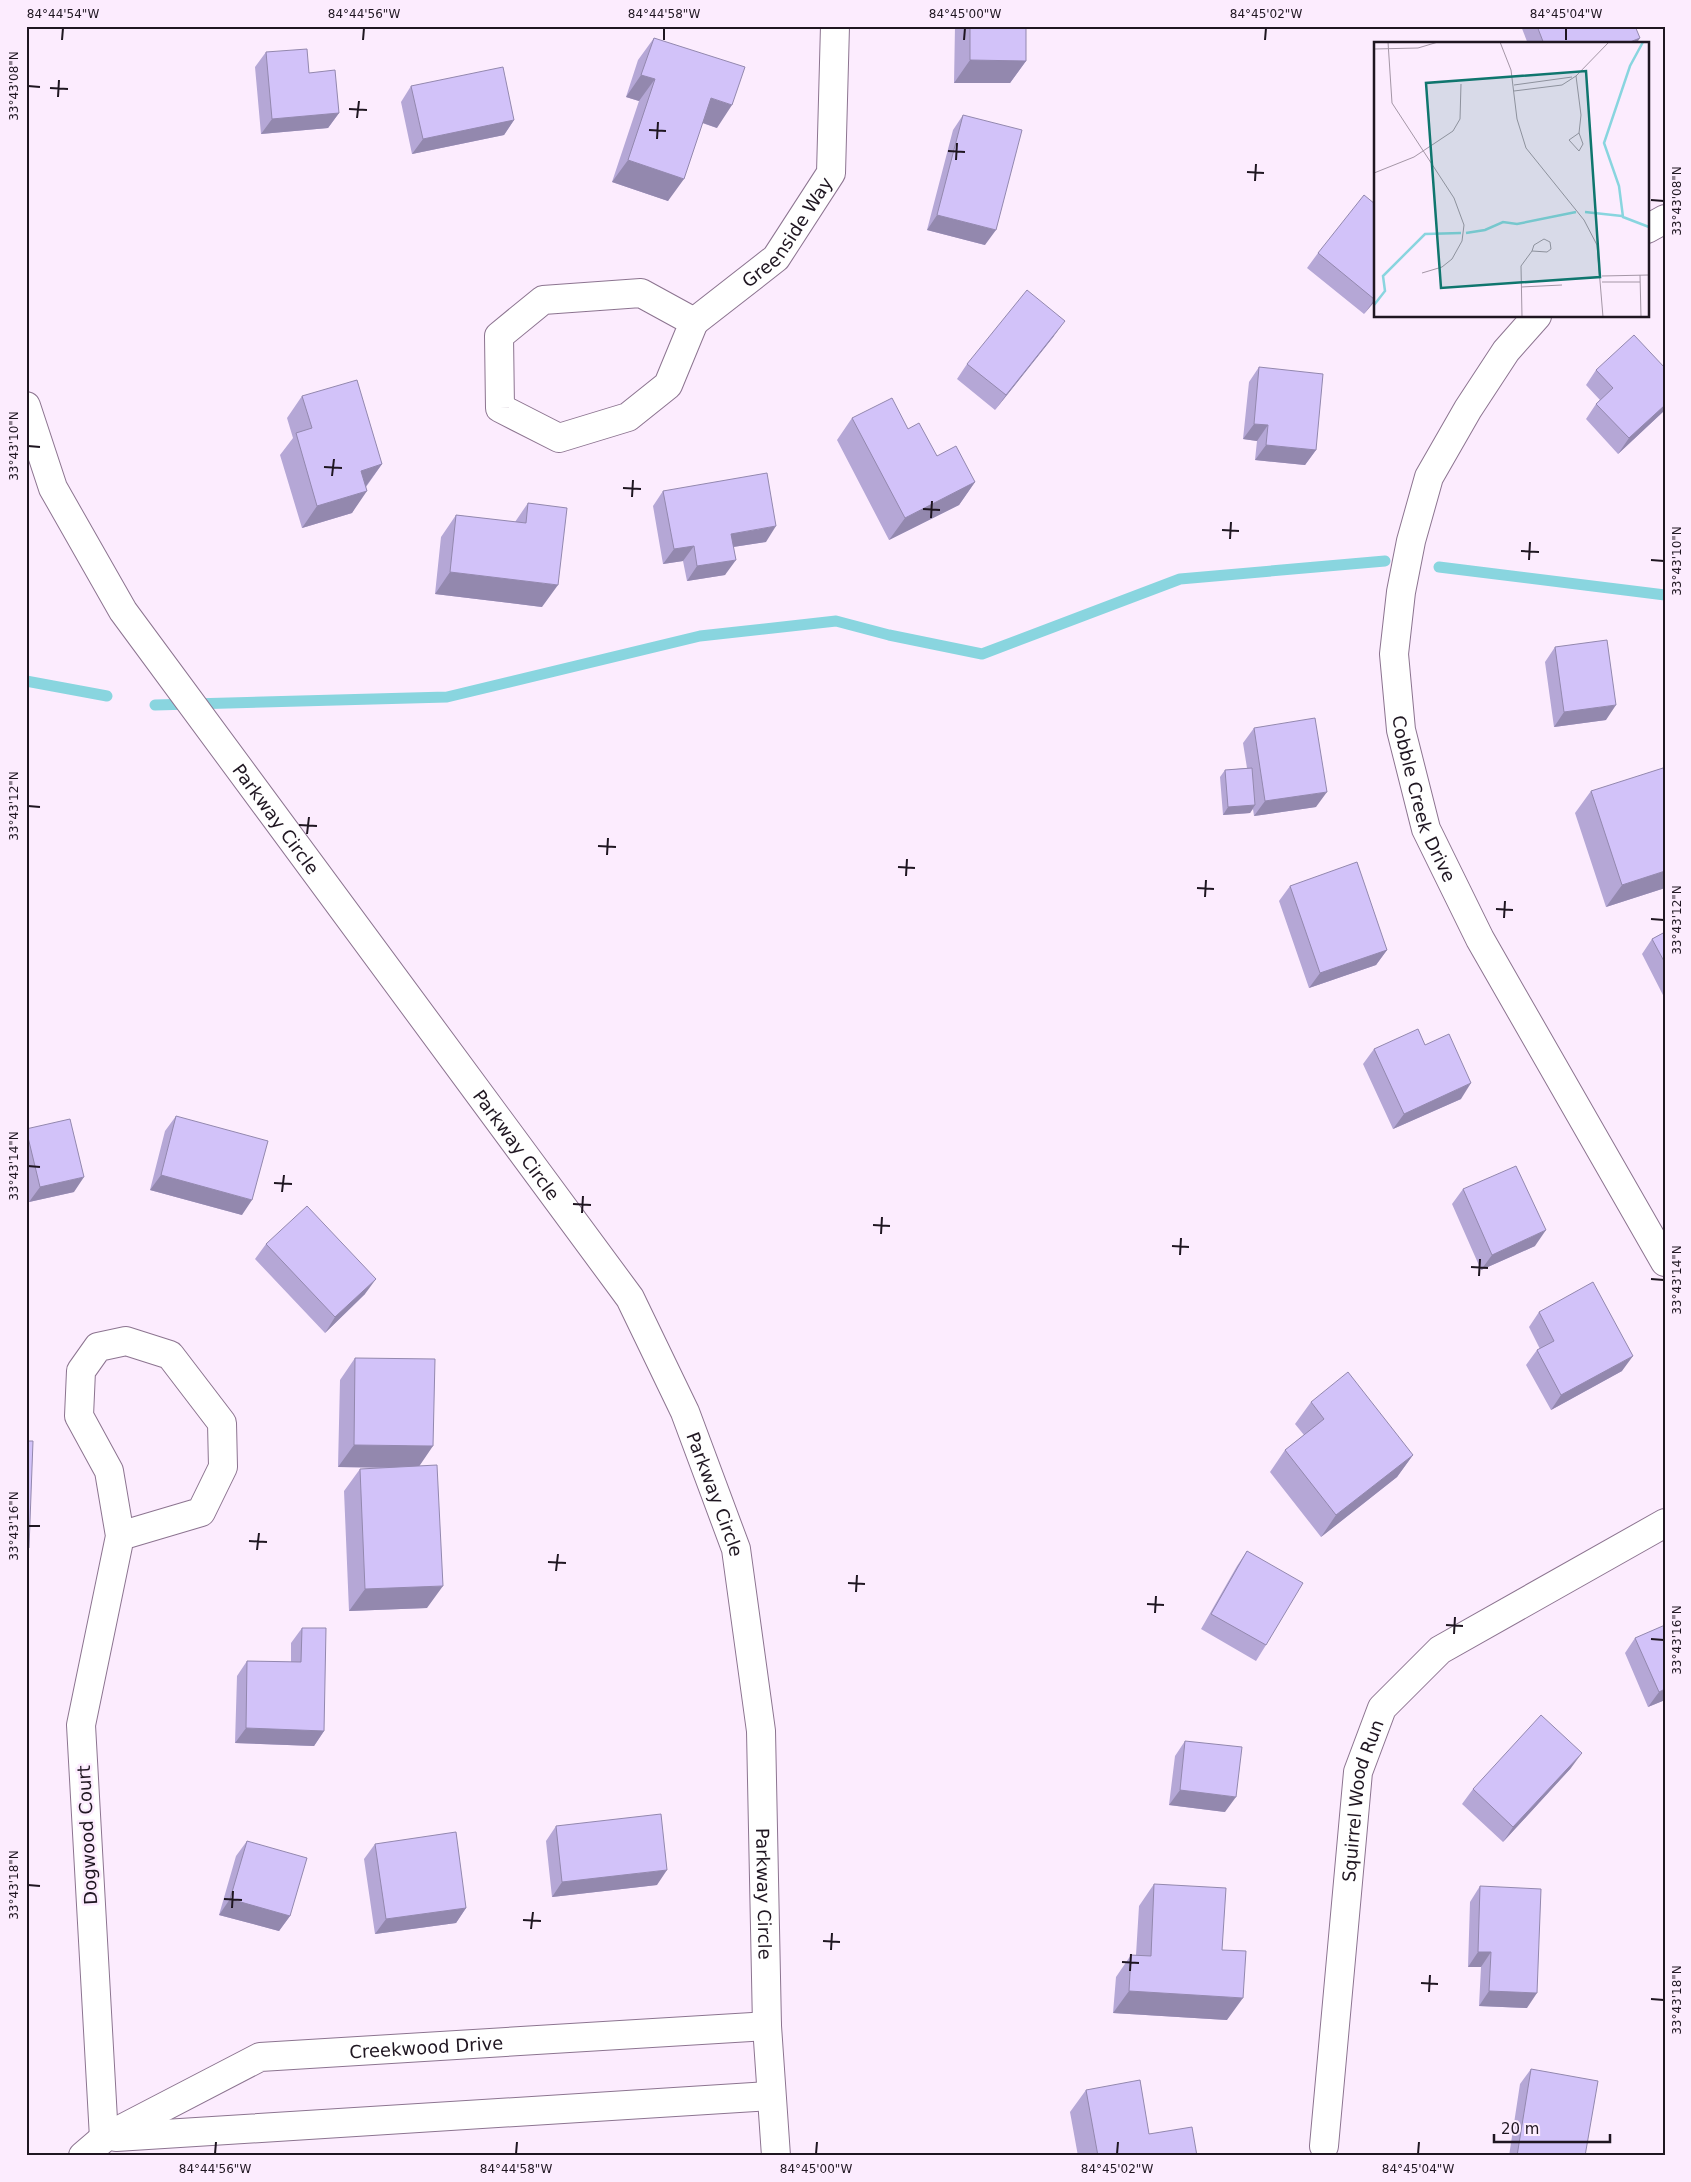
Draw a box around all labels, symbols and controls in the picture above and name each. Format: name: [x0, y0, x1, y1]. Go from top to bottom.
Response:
text: 84°44'54"W: [27, 7, 99, 21]
text: 84°44'56"W: [328, 7, 400, 21]
text: 84°44'58"W: [628, 7, 700, 21]
text: 84°45'00"W: [929, 7, 1001, 21]
text: 84°45'02"W: [1230, 7, 1302, 21]
text: 84°45'04"W: [1530, 7, 1602, 21]
inset map: [1374, 42, 1648, 318]
text: 33°43'08"N: [7, 51, 21, 121]
text: 33°43'08"N: [1670, 166, 1684, 236]
street label: Greenside Way: [737, 172, 836, 291]
text: 33°43'10"N: [7, 411, 21, 481]
text: 33°43'10"N: [1670, 526, 1684, 596]
street label: Cobble Creek Drive: [1389, 714, 1461, 885]
street label: Parkway Circle: [229, 759, 324, 878]
text: 33°43'12"N: [7, 771, 21, 841]
text: 33°43'12"N: [1670, 885, 1684, 955]
street label: Parkway Circle: [469, 1085, 564, 1204]
text: 33°43'14"N: [7, 1131, 21, 1201]
text: 33°43'14"N: [1670, 1245, 1684, 1315]
street label: Parkway Circle: [683, 1429, 747, 1558]
text: 33°43'16"N: [7, 1491, 21, 1561]
text: 33°43'16"N: [1670, 1605, 1684, 1675]
street label: Squirrel Wood Run: [1338, 1717, 1387, 1883]
street label: Dogwood Court: [73, 1765, 101, 1905]
street label: Parkway Circle: [752, 1828, 776, 1960]
text: 33°43'18"N: [7, 1850, 21, 1920]
text: 33°43'18"N: [1670, 1965, 1684, 2035]
street label: Creekwood Drive: [349, 2032, 504, 2062]
scale bar: [1494, 2112, 1610, 2144]
text: 20 m: [1501, 2120, 1539, 2138]
text: 84°44'56"W: [179, 2162, 251, 2176]
text: 84°44'58"W: [480, 2162, 552, 2176]
text: 84°45'00"W: [780, 2162, 852, 2176]
text: 84°45'02"W: [1081, 2162, 1153, 2176]
text: 84°45'04"W: [1382, 2162, 1454, 2176]

